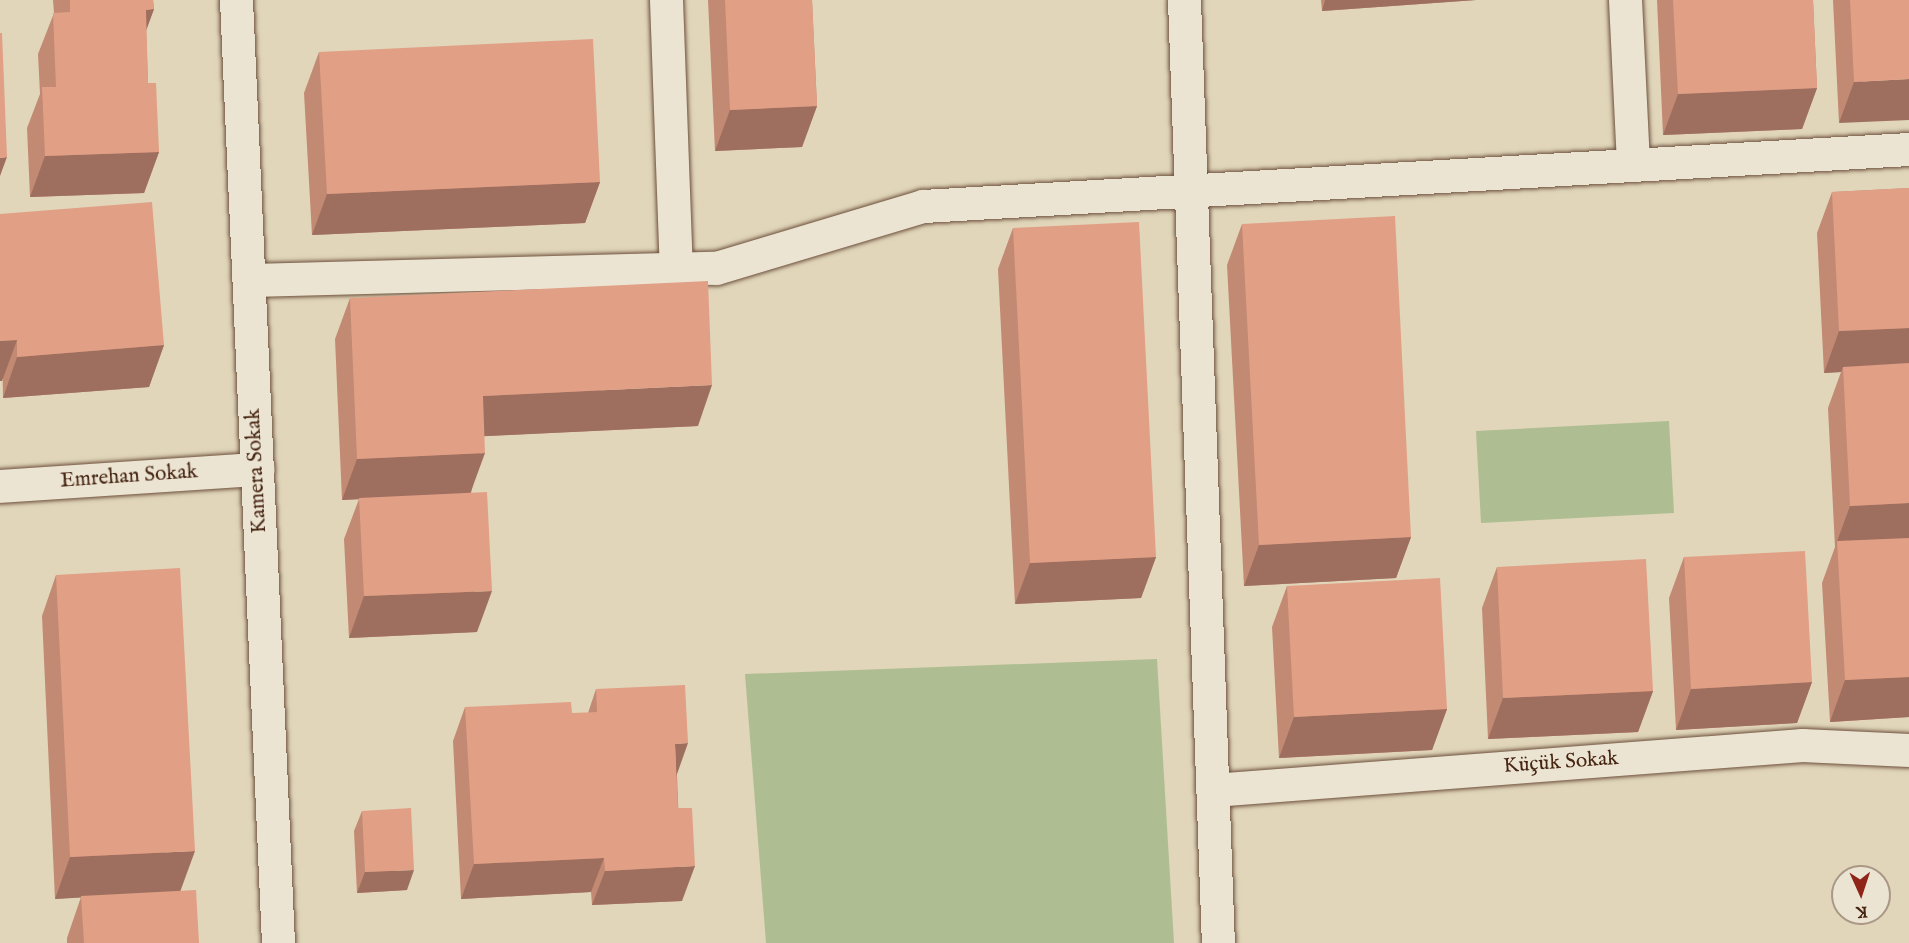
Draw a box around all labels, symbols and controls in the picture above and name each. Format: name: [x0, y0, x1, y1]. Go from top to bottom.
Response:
street label: Kamera Sokak: [241, 408, 273, 534]
street label: Emrehan Sokak: [59, 460, 199, 494]
street label: Küçük Sokak: [1503, 746, 1619, 780]
north arrow: [1831, 865, 1891, 925]
text: K: [1856, 901, 1868, 921]

